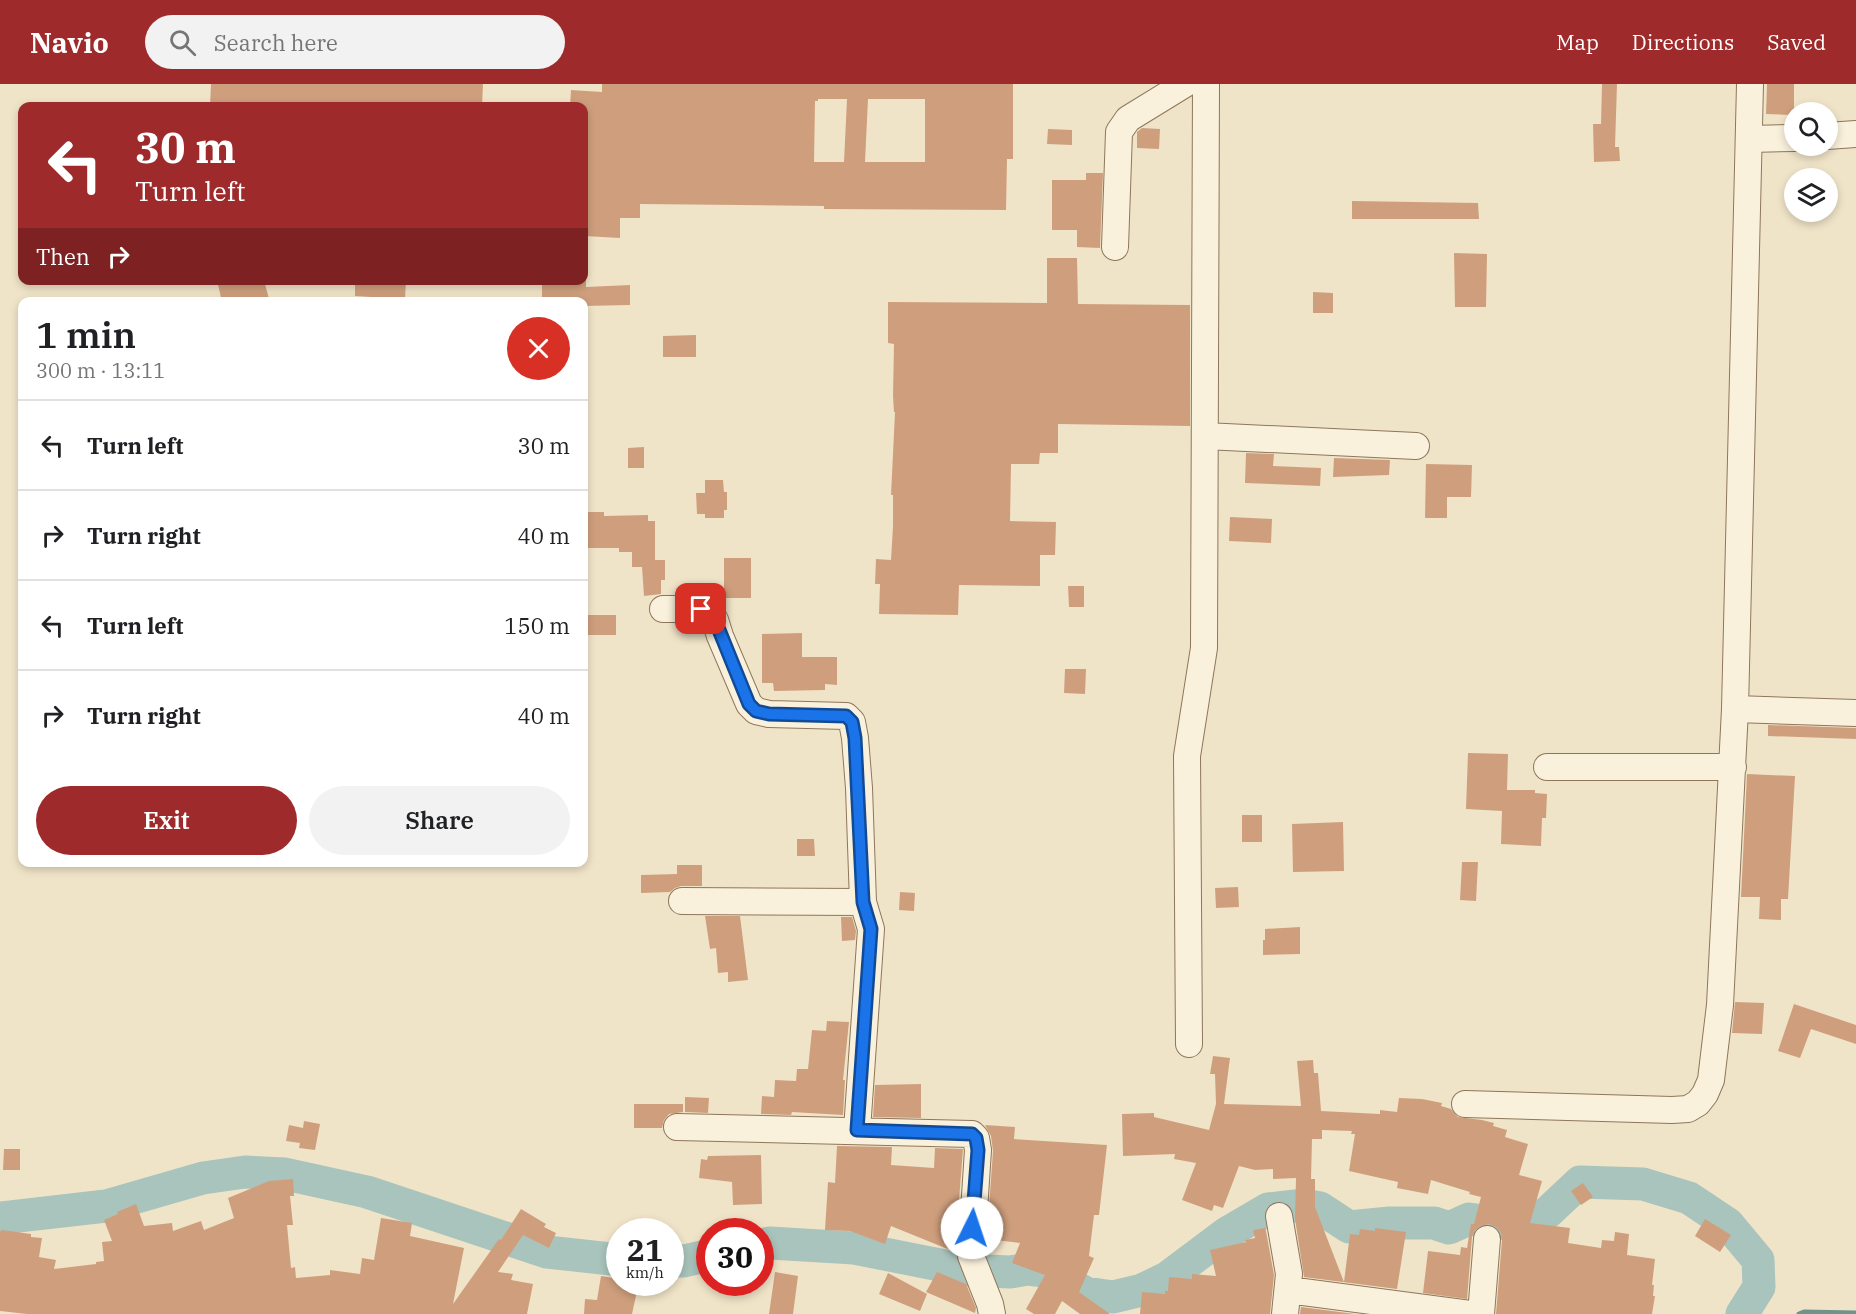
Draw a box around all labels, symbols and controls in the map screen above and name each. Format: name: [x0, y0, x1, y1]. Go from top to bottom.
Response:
search box: [145, 15, 565, 69]
text: Navio: [30, 24, 109, 61]
icon: search: [166, 26, 199, 59]
text: Search here: [214, 28, 338, 57]
text: Map: [1556, 28, 1599, 56]
text: Directions: [1632, 28, 1734, 56]
text: Saved: [1767, 28, 1826, 56]
map controls: [1784, 102, 1838, 222]
button: search: [1784, 102, 1838, 156]
text: 30 m: [135, 120, 236, 175]
icon: left: [36, 126, 114, 204]
button: layers: [1784, 168, 1838, 222]
text: Turn left: [135, 173, 246, 208]
icon: right: [102, 240, 135, 273]
text: Then: [36, 242, 90, 271]
text: 1 min: [36, 311, 136, 358]
button: close: [507, 317, 570, 380]
text: 300 m · 13:11: [36, 357, 165, 384]
icon: left: [36, 429, 69, 462]
text: Turn left: [87, 431, 183, 460]
text: 30 m: [518, 431, 570, 460]
icon: right: [36, 519, 69, 552]
text: Turn right: [87, 521, 201, 550]
text: 40 m: [518, 521, 570, 550]
pin: [675, 583, 726, 634]
icon: arrive: [684, 592, 717, 625]
icon: left: [36, 609, 69, 642]
text: Turn left: [87, 611, 183, 640]
text: 150 m: [504, 611, 570, 640]
icon: right: [36, 699, 69, 732]
text: Turn right: [87, 701, 201, 730]
text: 40 m: [518, 701, 570, 730]
button: Exit: [36, 786, 297, 855]
button: Share: [309, 786, 570, 855]
position arrow: [940, 1196, 1004, 1260]
speed limit sign: 30: [696, 1218, 774, 1296]
text: 21: [627, 1230, 663, 1269]
text: km/h: [626, 1263, 664, 1282]

